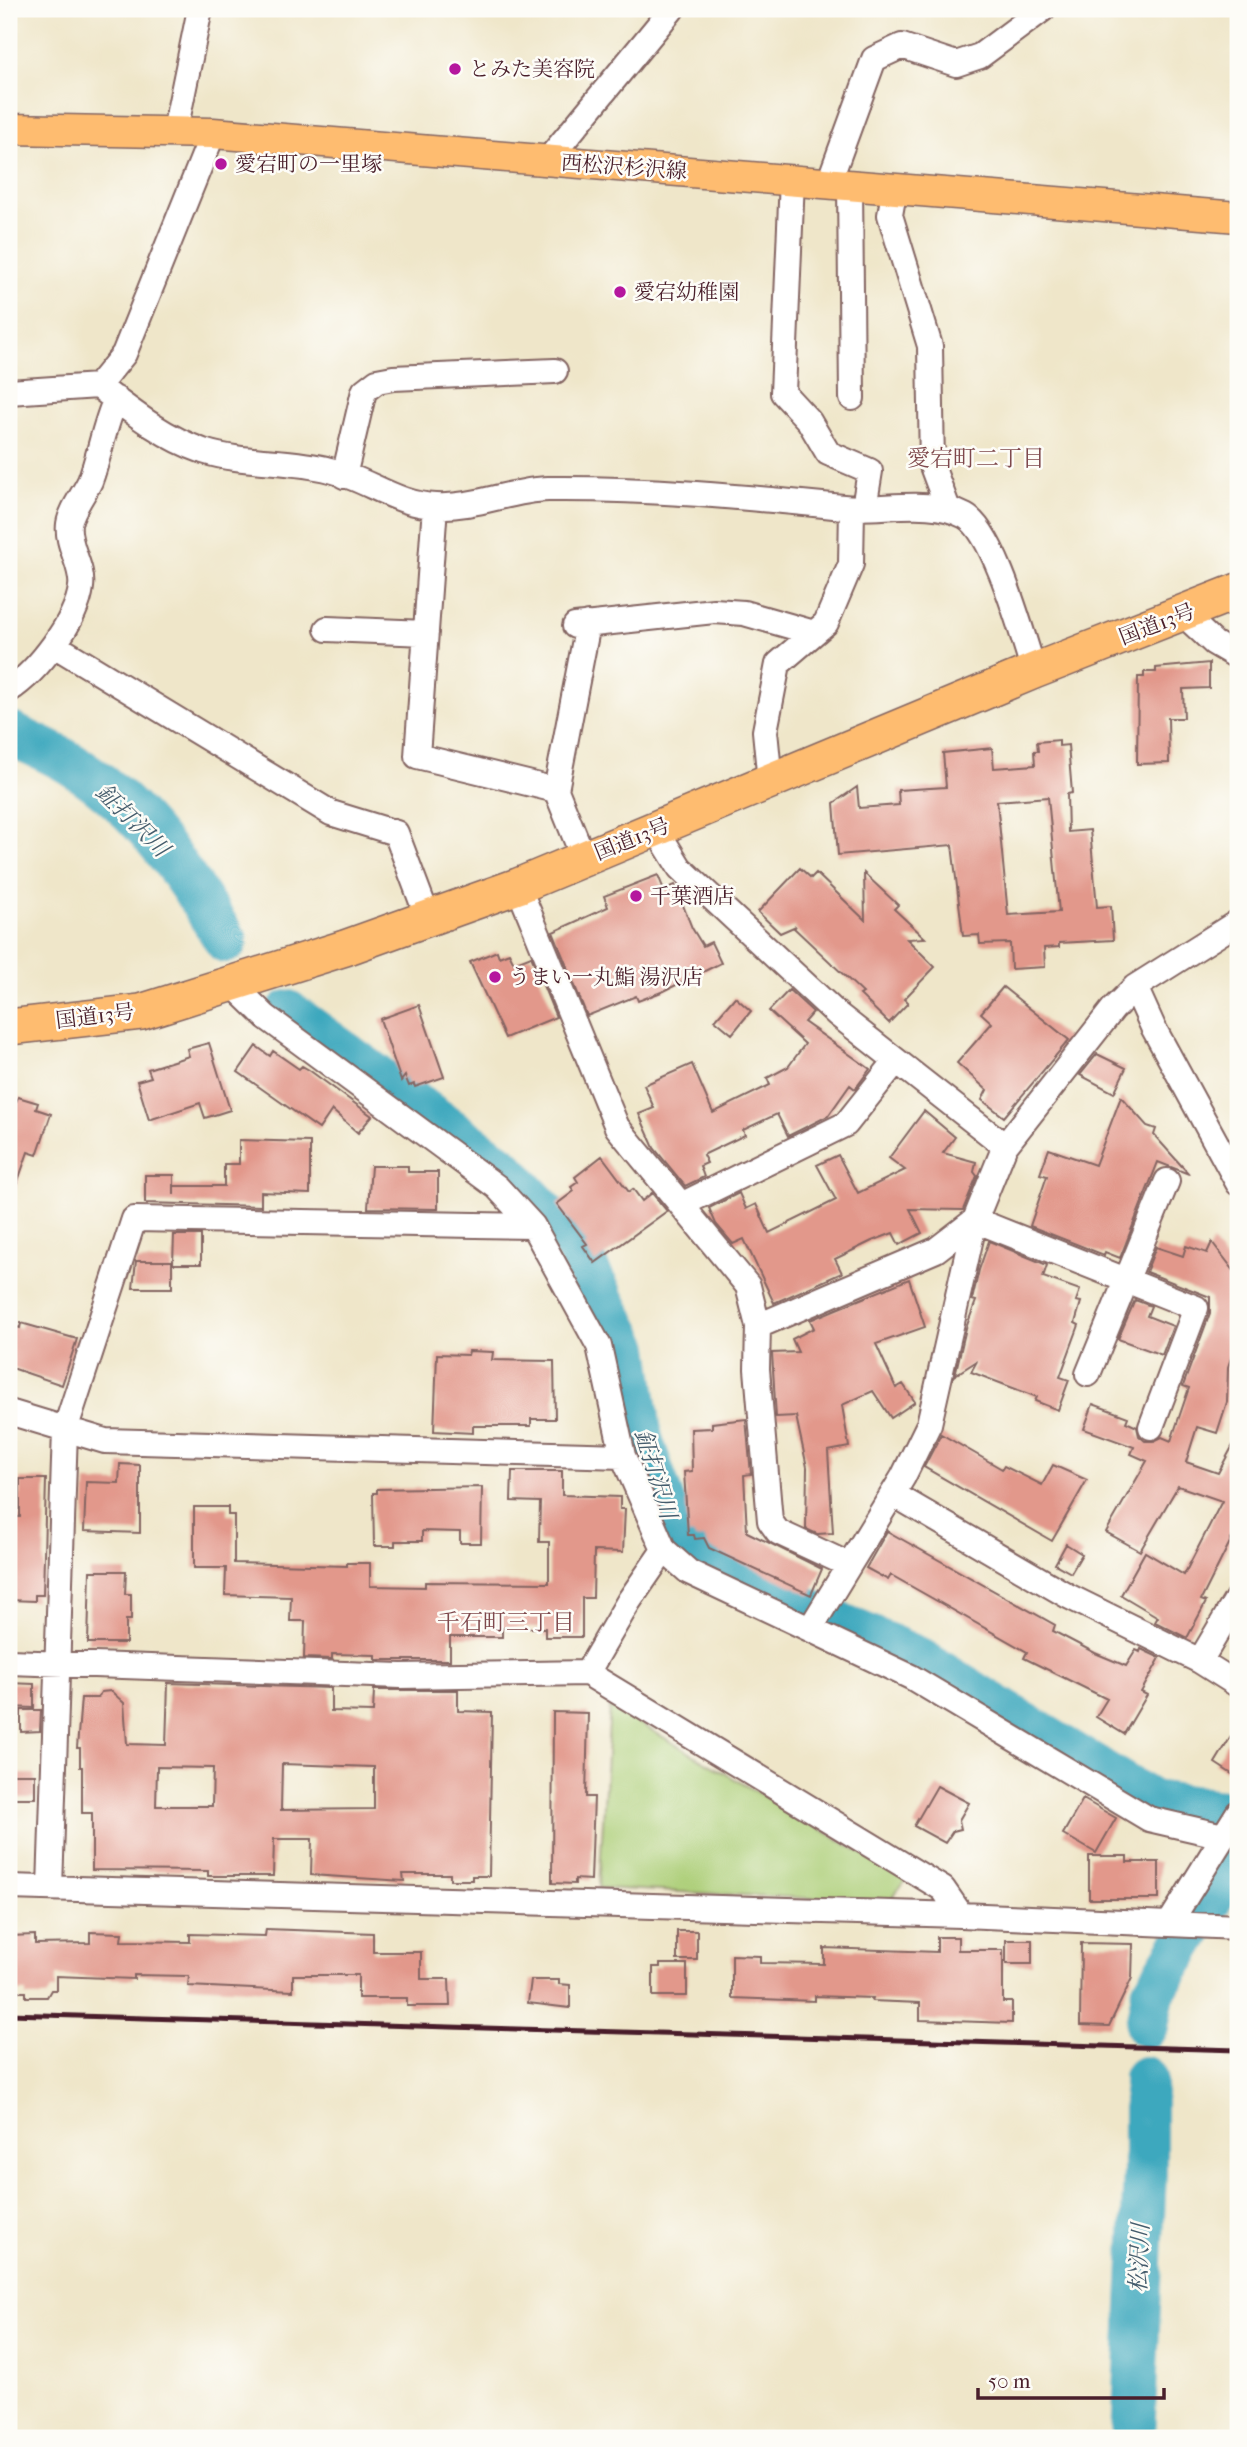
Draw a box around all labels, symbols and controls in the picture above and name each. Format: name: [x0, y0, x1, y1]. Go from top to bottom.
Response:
place label: とみた美容院: [469, 57, 595, 81]
marker: とみた美容院: [447, 61, 463, 77]
street label: 西松沢杉沢線: [560, 151, 688, 183]
place label: 愛宕町の一里塚: [235, 152, 382, 176]
marker: 愛宕町の一里塚: [213, 156, 229, 172]
place label: 愛宕幼稚園: [634, 280, 739, 304]
marker: 愛宕幼稚園: [612, 284, 628, 300]
district label: 愛宕町二丁目: [907, 445, 1045, 472]
street label: 国道13号: [1116, 599, 1198, 649]
water label: 鉦打沢川: [91, 778, 177, 865]
street label: 国道13号: [591, 813, 673, 865]
place label: 千葉酒店: [650, 884, 734, 908]
marker: 千葉酒店: [628, 888, 644, 904]
place label: うまい一丸鮨 湯沢店: [509, 965, 703, 989]
marker: うまい一丸鮨 湯沢店: [487, 969, 503, 985]
street label: 国道13号: [54, 999, 136, 1033]
water label: 鉦打沢川: [629, 1426, 683, 1525]
district label: 千石町三丁目: [437, 1609, 575, 1636]
water label: 松沢川: [1125, 2220, 1154, 2293]
scale bar: [978, 2356, 1163, 2400]
text: 50 m: [988, 2369, 1031, 2393]

